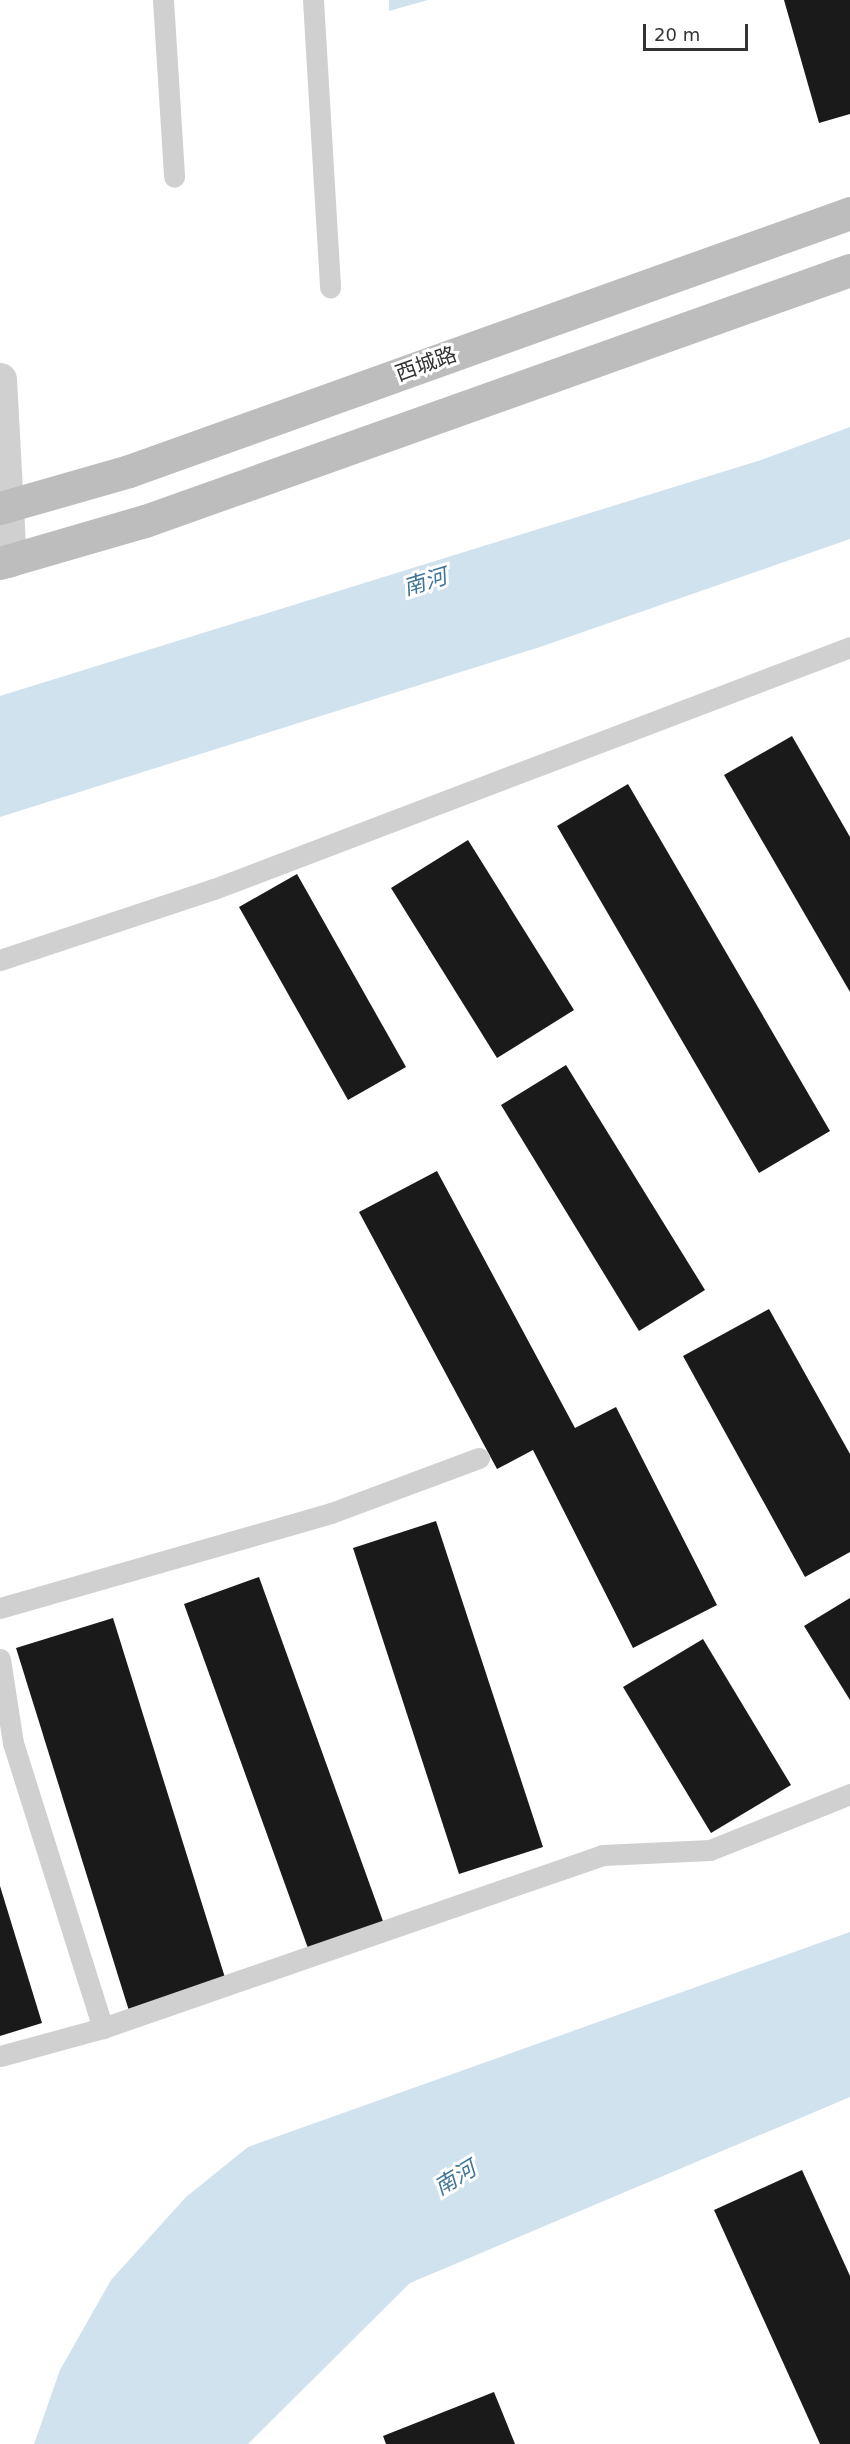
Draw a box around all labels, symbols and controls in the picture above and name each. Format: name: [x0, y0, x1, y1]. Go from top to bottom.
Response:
scale bar: [646, 12, 751, 50]
text: 20 m: [654, 24, 700, 45]
street label: 西城路: [392, 341, 460, 387]
water label: 南河: [400, 563, 450, 601]
water label: 南河: [429, 2155, 481, 2201]

